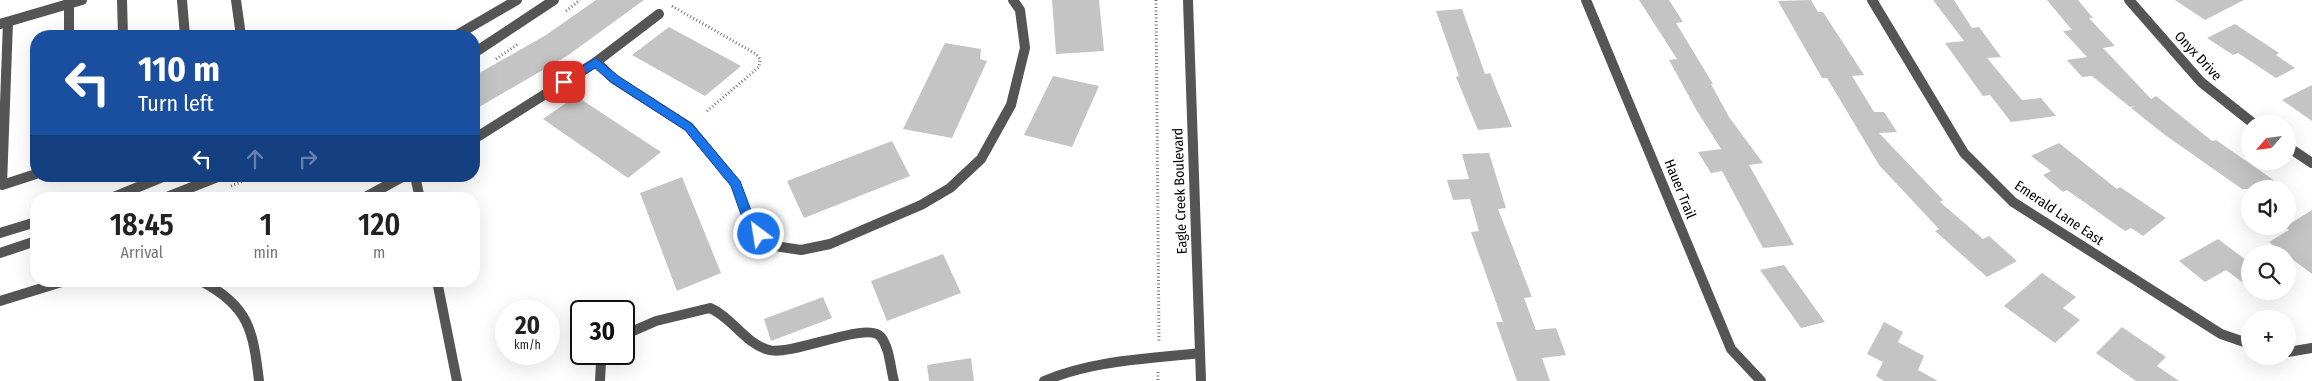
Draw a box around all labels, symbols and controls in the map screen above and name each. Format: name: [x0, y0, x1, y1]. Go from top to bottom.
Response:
street label: Onyx Drive: [2171, 28, 2225, 84]
text: 110 m: [138, 48, 220, 90]
icon: left: [55, 50, 120, 115]
pin: [543, 61, 585, 103]
icon: arrive: [550, 68, 578, 96]
text: Turn left: [138, 90, 214, 117]
north arrow: [2241, 115, 2296, 170]
map controls: [2241, 115, 2296, 365]
street label: Eagle Creek Boulevard: [1169, 128, 1191, 254]
icon: left: [188, 145, 216, 173]
icon: ahead: [241, 145, 269, 173]
icon: right: [294, 145, 322, 173]
street label: Hauer Trail: [1660, 157, 1700, 221]
street label: Emerald Lane East: [2011, 177, 2107, 249]
button: sound: [2241, 180, 2296, 235]
text: 18:45: [110, 207, 174, 243]
text: 1: [260, 207, 272, 243]
text: 120: [358, 207, 400, 243]
position arrow: [732, 207, 784, 259]
text: Arrival: [121, 243, 163, 262]
text: min: [253, 243, 278, 262]
text: m: [373, 243, 385, 262]
button: search: [2241, 245, 2296, 300]
speed limit sign: 30: [570, 300, 635, 365]
button: +: [2241, 310, 2296, 365]
text: 20: [515, 311, 540, 341]
text: km/h: [514, 338, 541, 352]

